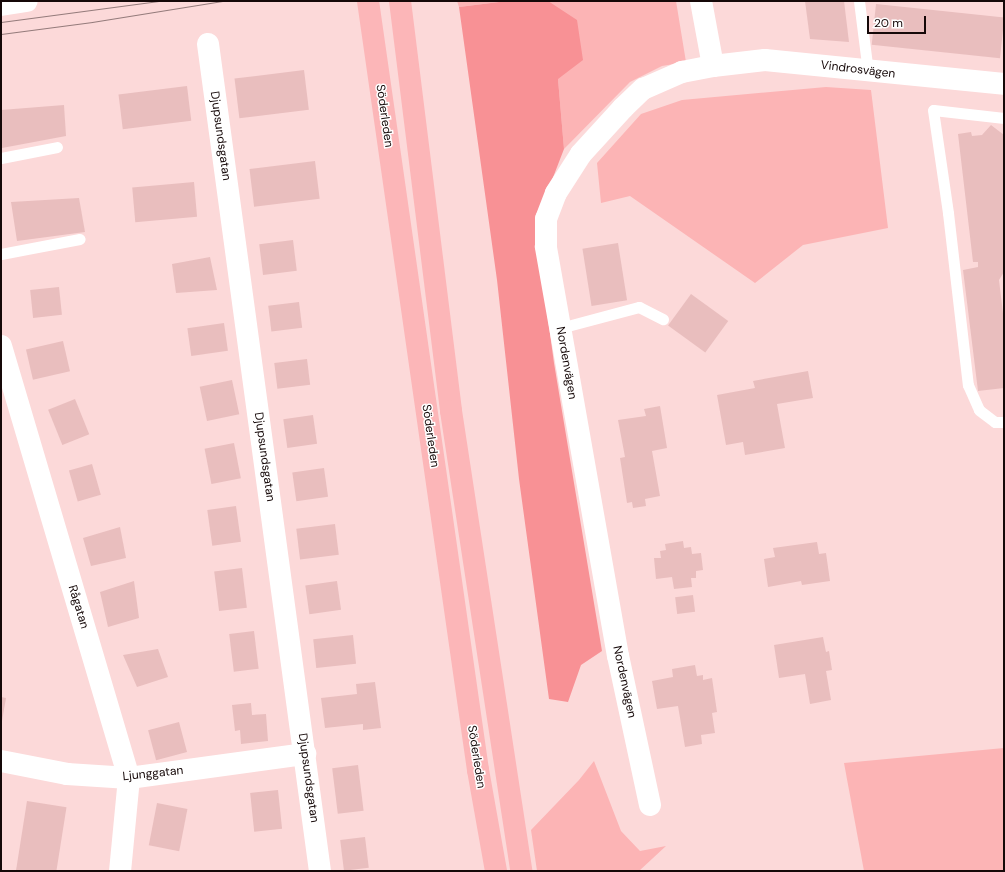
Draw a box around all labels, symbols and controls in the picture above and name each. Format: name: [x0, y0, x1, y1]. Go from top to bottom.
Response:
scale bar: [869, 8, 928, 34]
text: 20 m: [874, 15, 903, 31]
street label: Vindrosvägen: [820, 58, 896, 82]
street label: Söderleden: [372, 84, 396, 148]
street label: Djupsundsgatan: [207, 90, 233, 182]
street label: Nordenvägen: [553, 326, 579, 400]
street label: Söderleden: [418, 404, 442, 468]
street label: Djupsundsgatan: [251, 411, 277, 503]
street label: Rågatan: [65, 584, 91, 630]
street label: Nordenvägen: [609, 645, 639, 719]
street label: Söderleden: [464, 724, 488, 790]
street label: Djupsundsgatan: [295, 732, 321, 824]
street label: Ljunggatan: [122, 764, 184, 784]

